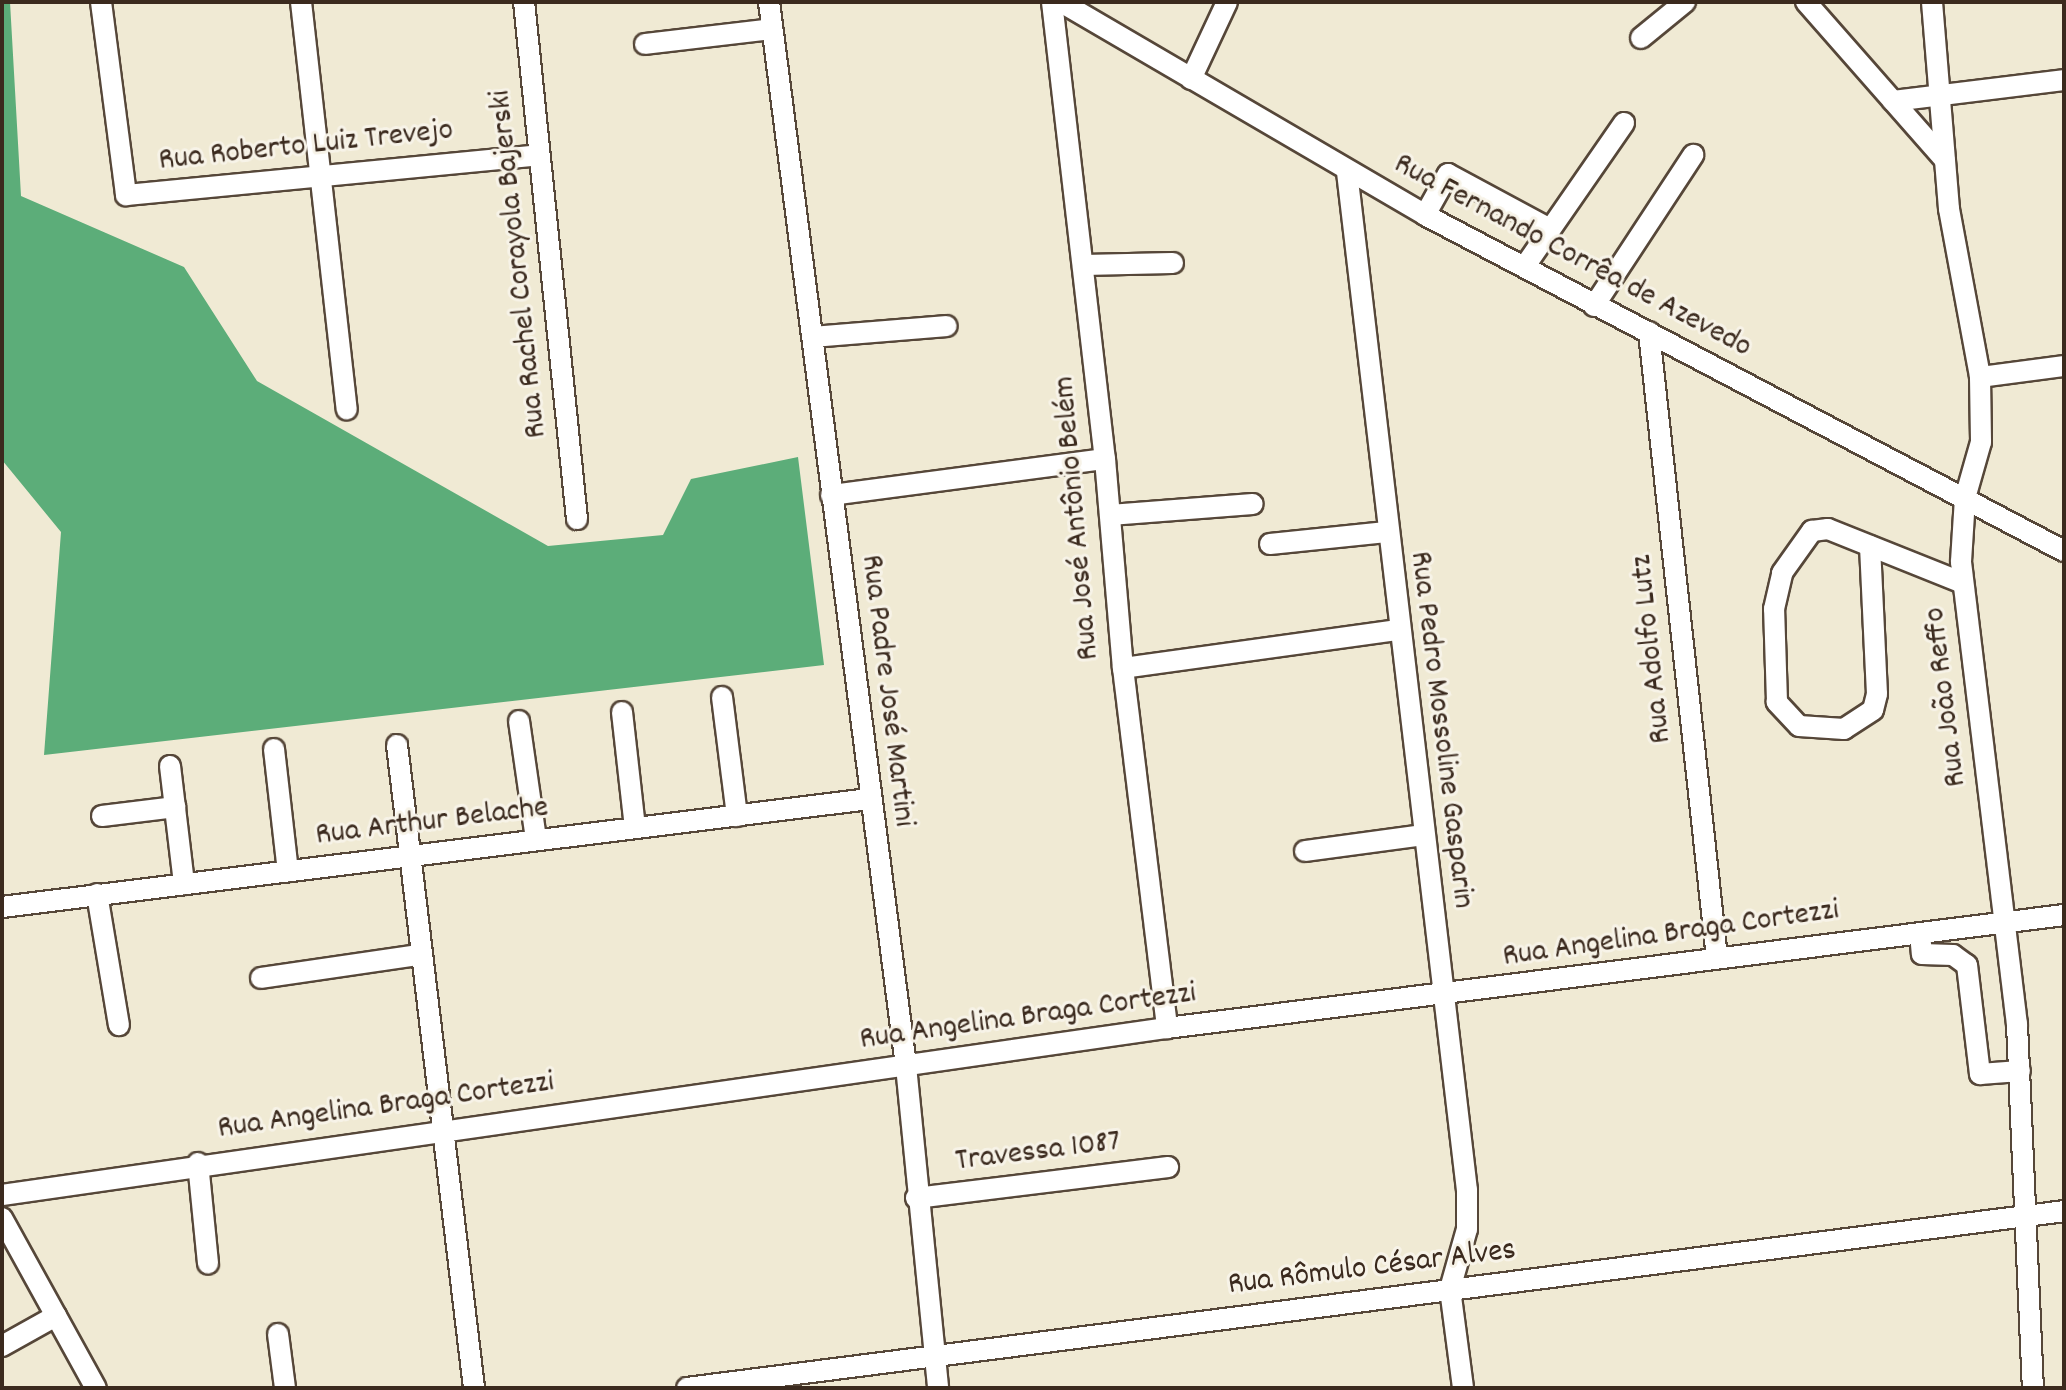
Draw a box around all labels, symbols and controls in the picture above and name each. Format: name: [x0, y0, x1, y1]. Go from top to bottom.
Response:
street label: Rua Rachel Corayola Bajerski: [483, 88, 557, 440]
street label: Rua Roberto Luiz Trevejo: [157, 112, 455, 182]
street label: Rua Fernando Corrêa de Azevedo: [1386, 146, 1758, 368]
street label: Rua José Antônio Belém: [1046, 374, 1110, 662]
street label: Rua Pedro Mossoline Gasparin: [1399, 549, 1481, 911]
street label: Rua Padre José Martini: [850, 553, 922, 829]
street label: Rua Adolfo Lutz: [1624, 553, 1682, 745]
street label: Rua João Reffo: [1917, 605, 1977, 789]
street label: Rua Arthur Belache: [314, 790, 550, 856]
street label: Rua Angelina Braga Cortezzi: [1500, 892, 1842, 978]
street label: Rua Angelina Braga Cortezzi: [857, 975, 1199, 1061]
street label: Rua Angelina Braga Cortezzi: [215, 1064, 557, 1150]
street label: Travessa 1087: [953, 1124, 1123, 1182]
street label: Rua Rômulo César Alves: [1226, 1232, 1518, 1306]

